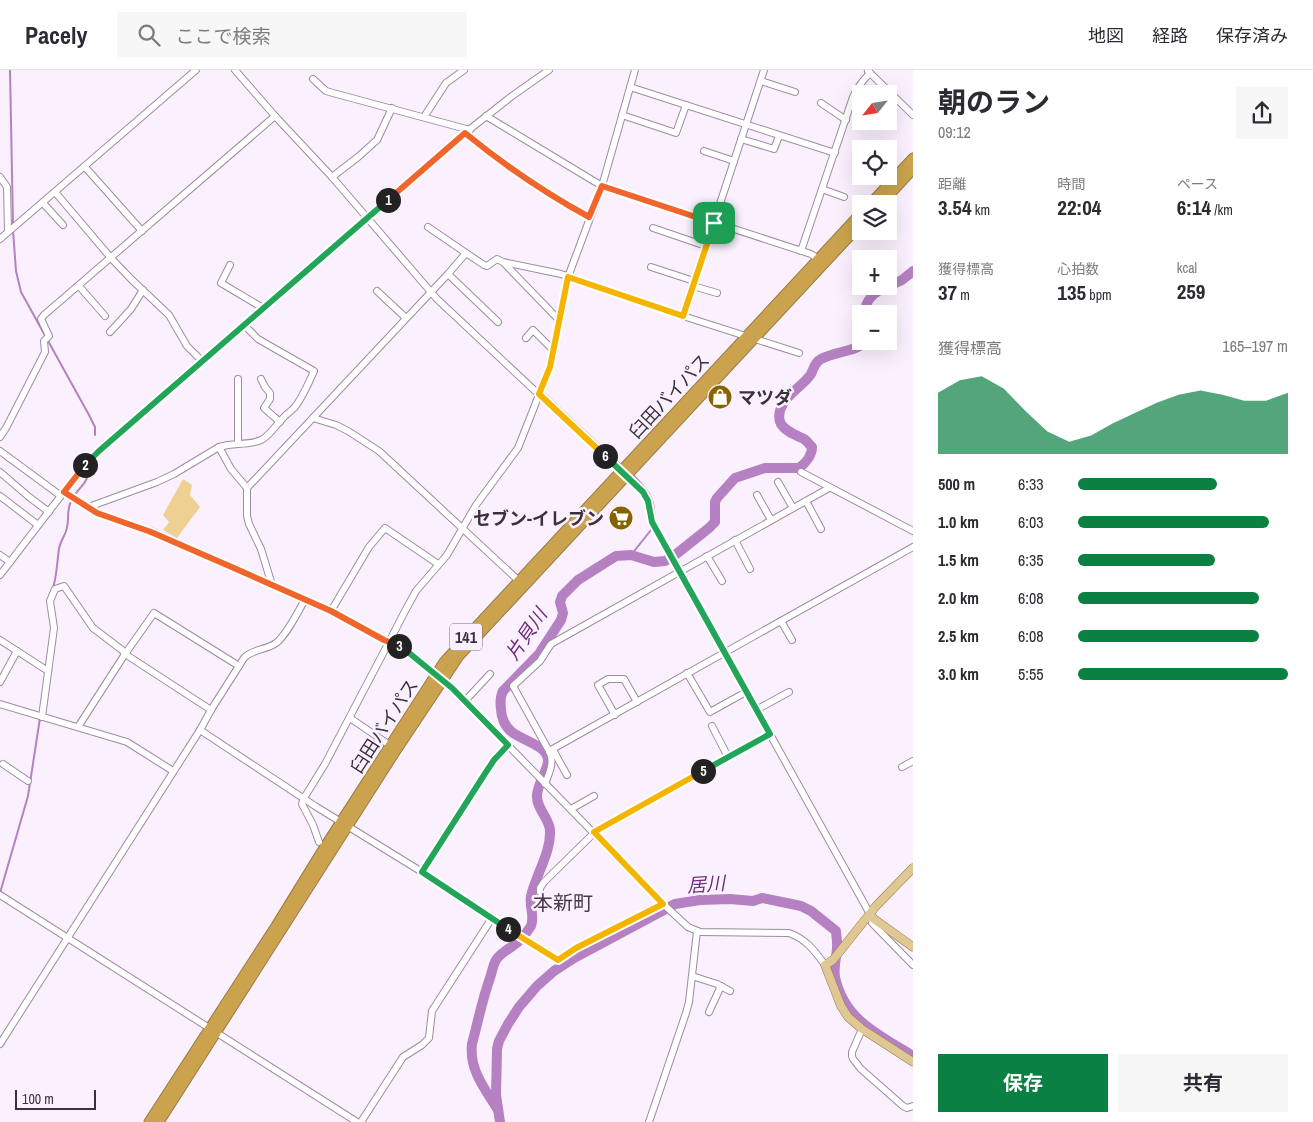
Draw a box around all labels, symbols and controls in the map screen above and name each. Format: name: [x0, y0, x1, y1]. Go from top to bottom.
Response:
search box: [117, 12, 467, 57]
text: Pacely: [25, 19, 87, 51]
icon: search: [135, 21, 163, 49]
text: ここで検索: [175, 23, 270, 49]
text: 地図: [1088, 23, 1124, 48]
text: 経路: [1152, 23, 1188, 48]
text: 保存済み: [1216, 23, 1288, 48]
text: 朝のラン: [938, 83, 1050, 121]
north arrow: [852, 85, 898, 130]
map controls: [852, 85, 897, 350]
button: share: [1236, 87, 1288, 139]
text: 09:12: [938, 121, 971, 143]
button: locate: [852, 140, 897, 185]
text: 距離: [938, 175, 966, 193]
text: 時間: [1057, 175, 1085, 193]
text: ペース: [1177, 175, 1218, 193]
pin: 1: [376, 188, 400, 212]
text: 1: [385, 191, 392, 209]
text: 3.54: [938, 193, 972, 222]
text: 22:04: [1057, 193, 1101, 222]
text: 6:14: [1177, 193, 1211, 222]
button: layers: [852, 195, 897, 240]
text: km: [972, 201, 990, 219]
text: /km: [1211, 201, 1233, 219]
pin: [693, 202, 735, 244]
icon: arrive: [700, 209, 728, 237]
button: +: [852, 250, 897, 295]
text: kcal: [1177, 259, 1197, 277]
text: 獲得標高: [938, 260, 994, 278]
text: 心拍数: [1057, 260, 1099, 278]
text: 259: [1177, 277, 1205, 306]
text: 37: [938, 278, 957, 307]
text: 135: [1057, 278, 1086, 307]
text: m: [957, 286, 970, 304]
text: bpm: [1086, 286, 1112, 304]
button: −: [852, 305, 897, 350]
text: 165–197 m: [1222, 335, 1288, 357]
text: 獲得標高: [938, 337, 1002, 359]
street label: 臼田バイパス: [623, 348, 715, 444]
shop icon: マツダ: [707, 384, 733, 410]
place label: マツダ: [738, 385, 792, 410]
pin: 6: [592, 444, 618, 468]
text: 6: [602, 447, 609, 465]
pin: 2: [72, 452, 98, 478]
text: 2: [82, 456, 89, 474]
text: 500 m: [938, 473, 975, 495]
text: 6:33: [1018, 473, 1044, 495]
supermarket icon: セブン-イレブン: [608, 505, 634, 531]
place label: セブン-イレブン: [473, 506, 604, 531]
text: 1.0 km: [938, 511, 979, 533]
text: 6:03: [1018, 511, 1044, 533]
text: 1.5 km: [938, 549, 979, 571]
text: 6:35: [1018, 549, 1044, 571]
text: 2.0 km: [938, 587, 979, 609]
text: 6:08: [1018, 587, 1044, 609]
water label: 片貝川: [499, 601, 554, 665]
road number: 141: [450, 624, 482, 650]
text: 2.5 km: [938, 625, 979, 647]
text: 6:08: [1018, 625, 1044, 647]
pin: 3: [386, 634, 412, 658]
text: 3: [396, 637, 403, 655]
text: 3.0 km: [938, 663, 979, 685]
text: 5:55: [1018, 663, 1044, 685]
street label: 臼田バイパス: [344, 674, 424, 778]
pin: 5: [690, 758, 716, 784]
text: 5: [700, 762, 707, 780]
water label: 居川: [686, 870, 728, 898]
district label: 本新町: [533, 889, 593, 916]
pin: 4: [496, 916, 520, 942]
text: 4: [505, 920, 512, 938]
button: 保存: [938, 1054, 1108, 1112]
button: 共有: [1118, 1054, 1288, 1112]
scale bar: [15, 1087, 96, 1110]
text: 100 m: [22, 1090, 54, 1108]

